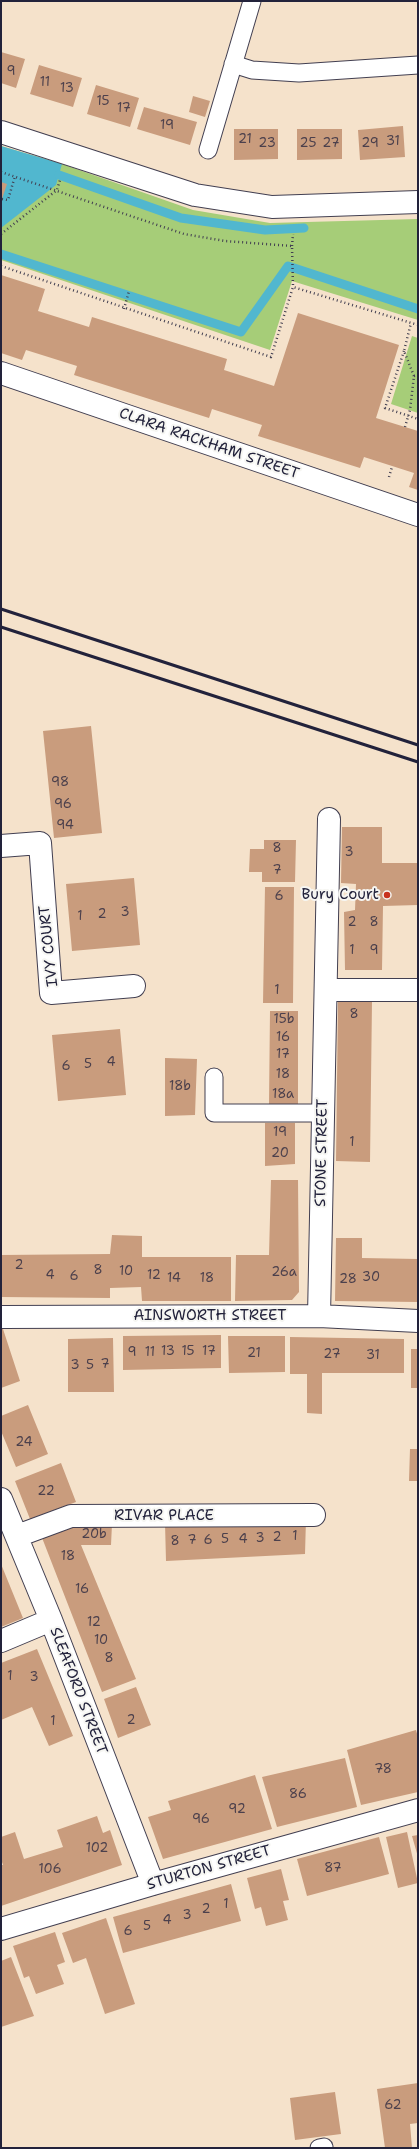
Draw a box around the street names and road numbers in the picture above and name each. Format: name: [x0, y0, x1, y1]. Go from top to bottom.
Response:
street label: CLARA RACKHAM STREET: [116, 405, 302, 483]
street label: IVY COURT: [36, 904, 62, 988]
street label: STONE STREET: [312, 1099, 332, 1207]
street label: AINSWORTH STREET: [133, 1307, 287, 1325]
street label: RIVAR PLACE: [114, 1507, 214, 1525]
street label: SLEAFORD STREET: [45, 1625, 111, 1757]
street label: STURTON STREET: [145, 1842, 273, 1894]

